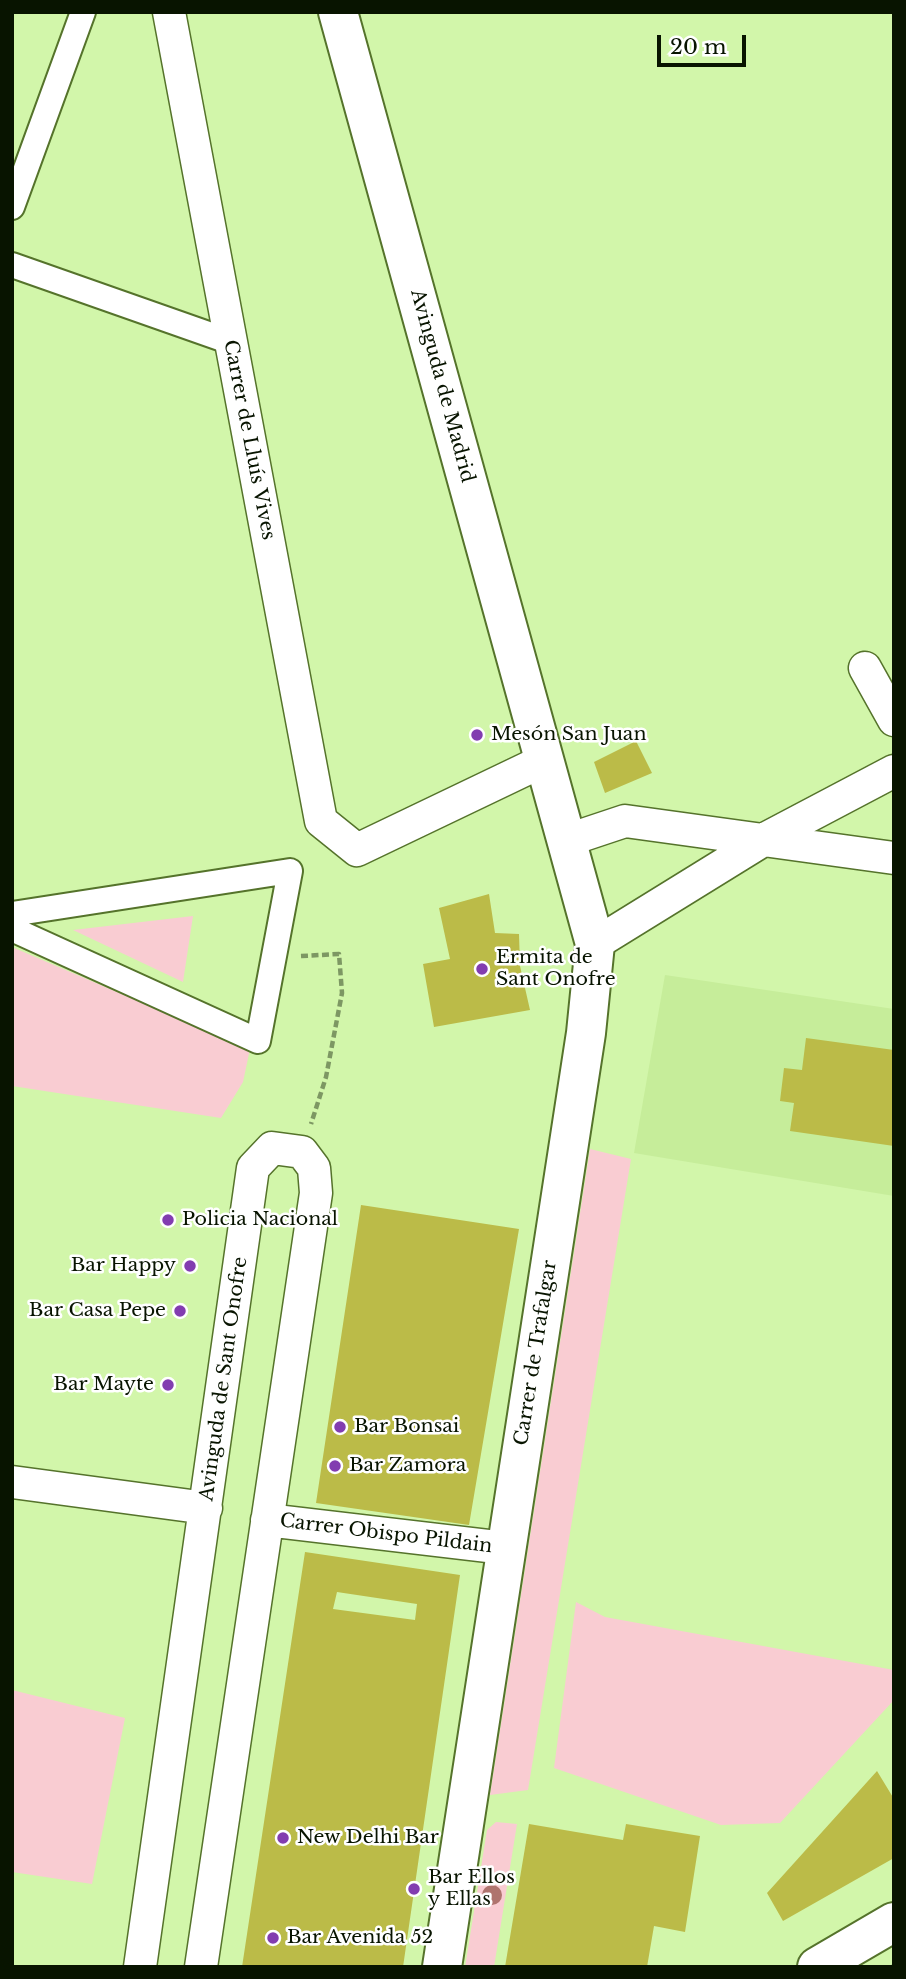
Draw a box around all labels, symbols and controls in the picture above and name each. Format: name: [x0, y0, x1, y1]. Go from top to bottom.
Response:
scale bar: [661, 21, 750, 65]
text: 20 m: [670, 34, 727, 60]
street label: Avinguda de Madrid: [405, 287, 479, 485]
street label: Carrer de Lluís Vives: [218, 338, 280, 542]
place label: Mesón San Juan: [491, 724, 646, 746]
marker: Mesón San Juan: [469, 727, 485, 743]
place label: Ermita de Sant Onofre: [496, 947, 616, 991]
marker: Ermita de Sant Onofre: [474, 961, 490, 977]
place label: Policia Nacional: [182, 1209, 338, 1231]
marker: Policia Nacional: [160, 1212, 176, 1228]
place label: Bar Happy: [71, 1255, 176, 1277]
street label: Avinguda de Sant Onofre: [196, 1255, 252, 1503]
marker: Bar Happy: [182, 1258, 198, 1274]
street label: Carrer de Trafalgar: [510, 1259, 562, 1447]
place label: Bar Casa Pepe: [29, 1300, 166, 1322]
marker: Bar Casa Pepe: [172, 1303, 188, 1319]
place label: Bar Mayte: [53, 1374, 154, 1396]
marker: Bar Mayte: [160, 1377, 176, 1393]
place label: Bar Bonsai: [354, 1416, 459, 1438]
marker: Bar Bonsai: [332, 1419, 348, 1435]
place label: Bar Zamora: [349, 1455, 466, 1477]
marker: Bar Zamora: [327, 1458, 343, 1474]
street label: Carrer Obispo Pildain: [278, 1510, 494, 1558]
place label: New Delhi Bar: [297, 1827, 439, 1849]
marker: New Delhi Bar: [275, 1830, 291, 1846]
place label: Bar Ellos y Ellas: [428, 1867, 515, 1911]
marker: Bar Ellos y Ellas: [406, 1881, 422, 1897]
place label: Bar Avenida 52: [287, 1927, 433, 1949]
marker: Bar Avenida 52: [265, 1930, 281, 1946]

